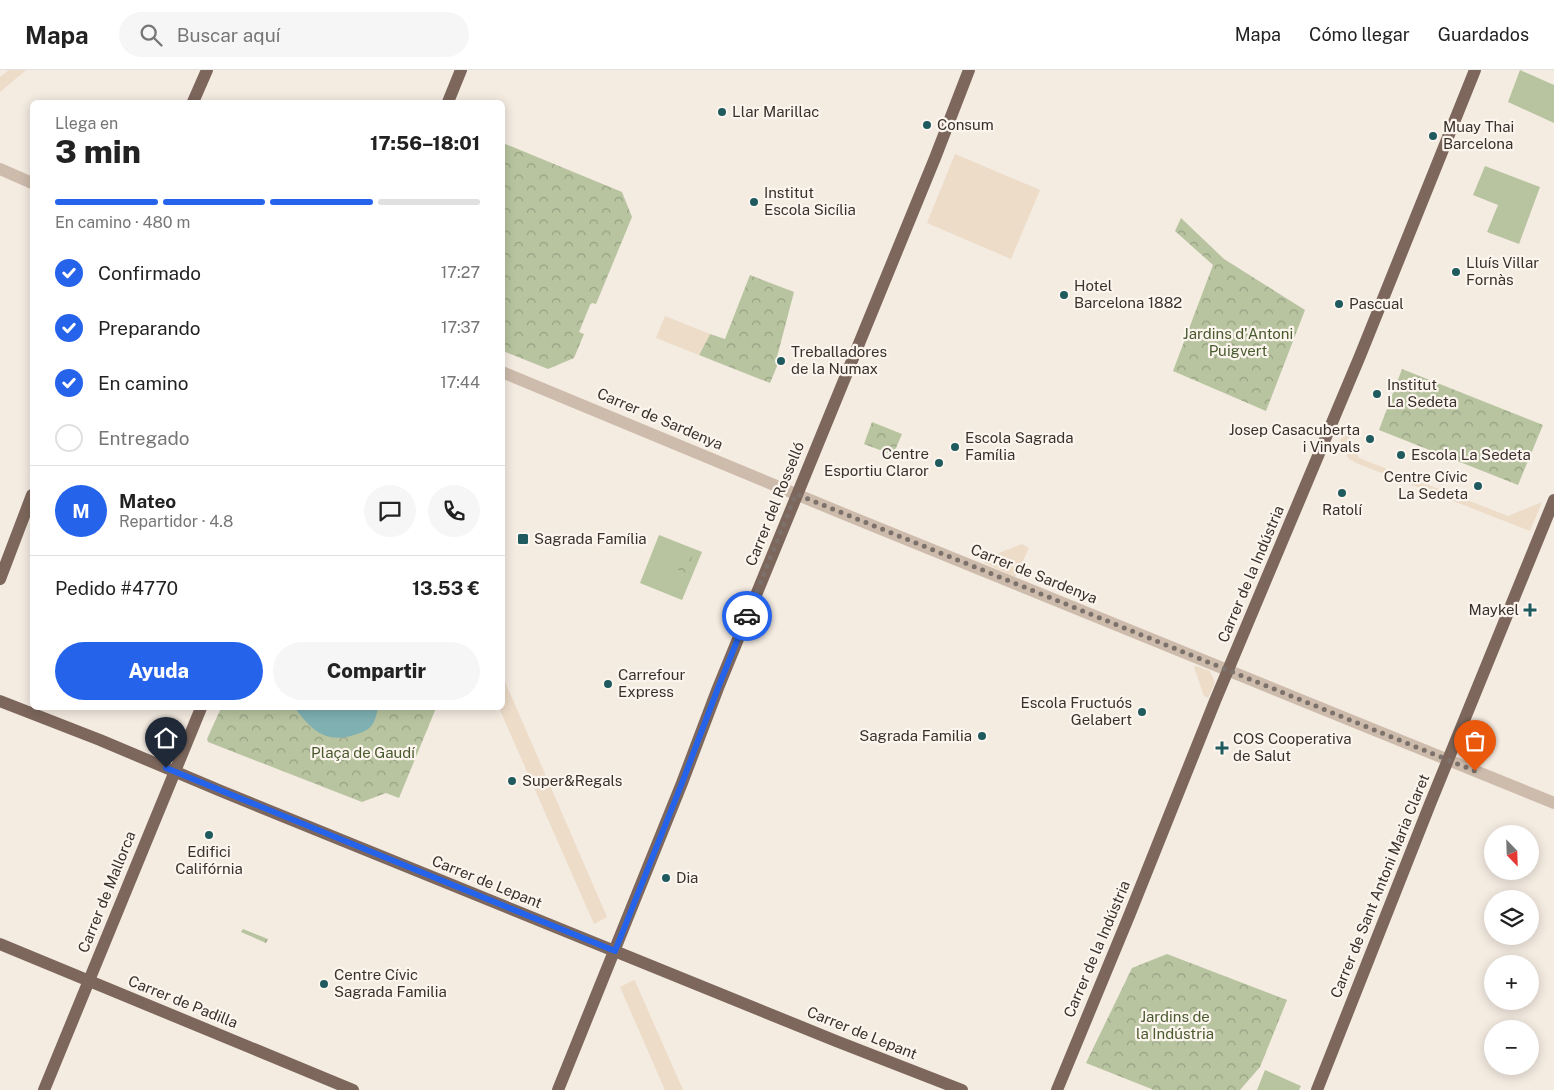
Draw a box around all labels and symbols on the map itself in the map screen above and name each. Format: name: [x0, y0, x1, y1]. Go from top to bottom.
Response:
place label: Llar Marillac: [732, 103, 819, 120]
marker: Llar Marillac: [716, 106, 728, 118]
place label: Consum: [937, 116, 994, 133]
place label: Muay Thai Barcelona: [1443, 118, 1514, 152]
marker: Consum: [921, 119, 933, 131]
marker: Muay Thai Barcelona: [1427, 130, 1439, 142]
place label: Institut Escola Sicília: [764, 184, 856, 218]
marker: Institut Escola Sicília: [748, 196, 760, 208]
place label: Lluís Villar Fornàs: [1466, 254, 1539, 288]
marker: Lluís Villar Fornàs: [1450, 266, 1462, 278]
place label: Hotel Barcelona 1882: [1074, 277, 1182, 311]
marker: Hotel Barcelona 1882: [1058, 289, 1070, 301]
place label: Pascual: [1349, 295, 1404, 312]
marker: Pascual: [1333, 298, 1345, 310]
park label: Jardins d'Antoni Puigvert: [1183, 325, 1293, 359]
place label: Treballadores de la Numax: [791, 343, 887, 377]
marker: Treballadores de la Numax: [775, 355, 787, 367]
place label: Institut La Sedeta: [1387, 376, 1457, 410]
street label: Carrer de Sardenya: [595, 384, 726, 453]
marker: Institut La Sedeta: [1371, 388, 1383, 400]
place label: Josep Casacuberta i Vinyals: [1229, 421, 1360, 455]
place label: Escola Sagrada Família: [965, 429, 1074, 463]
marker: Josep Casacuberta i Vinyals: [1364, 433, 1376, 445]
street label: Carrer del Rosselló: [742, 439, 807, 568]
marker: Escola Sagrada Família: [949, 441, 961, 453]
place label: Centre Esportiu Claror: [824, 445, 929, 479]
place label: Escola La Sedeta: [1411, 446, 1531, 463]
marker: Escola La Sedeta: [1395, 449, 1407, 461]
marker: Centre Esportiu Claror: [933, 457, 945, 469]
place label: Centre Cívic La Sedeta: [1384, 468, 1468, 502]
marker: Centre Cívic La Sedeta: [1472, 480, 1484, 492]
marker: Ratolí: [1336, 487, 1348, 499]
place label: Ratolí: [1322, 501, 1362, 518]
street label: Carrer de la Indústria: [1214, 503, 1287, 645]
place label: Sagrada Família: [534, 530, 647, 547]
marker: Sagrada Família: [516, 532, 530, 546]
street label: Carrer de Sardenya: [968, 540, 1100, 607]
courier: [722, 591, 772, 641]
place label: Maykel: [1469, 601, 1519, 618]
marker: Maykel: [1523, 603, 1537, 617]
place label: Carrefour Express: [618, 666, 685, 700]
marker: Carrefour Express: [602, 678, 614, 690]
place label: Escola Fructuós Gelabert: [1020, 694, 1132, 728]
marker: Escola Fructuós Gelabert: [1136, 706, 1148, 718]
pin: [145, 717, 187, 768]
pin: [1454, 720, 1496, 771]
place label: Sagrada Familia: [859, 727, 972, 744]
marker: Sagrada Familia: [976, 730, 988, 742]
place label: COS Cooperativa de Salut: [1233, 730, 1351, 764]
marker: COS Cooperativa de Salut: [1215, 741, 1229, 755]
park label: Plaça de Gaudí: [311, 744, 415, 761]
street label: Carrer de Sant Antoni Maria Claret: [1327, 771, 1432, 1000]
place label: Super&Regals: [522, 772, 622, 789]
marker: Super&Regals: [506, 775, 518, 787]
north arrow: [1484, 825, 1539, 880]
street label: Carrer de Mallorca: [74, 829, 139, 955]
marker: Edifici Califórnia: [203, 829, 215, 841]
place label: Edifici Califórnia: [175, 843, 243, 877]
street label: Carrer de Lepant: [430, 852, 545, 911]
place label: Dia: [676, 869, 698, 886]
marker: Dia: [660, 872, 672, 884]
street label: Carrer de la Indústria: [1060, 878, 1133, 1020]
place label: Centre Cívic Sagrada Familia: [334, 966, 447, 1000]
street label: Carrer de Padilla: [126, 972, 240, 1031]
marker: Centre Cívic Sagrada Familia: [318, 978, 330, 990]
street label: Carrer de Lepant: [805, 1003, 920, 1062]
park label: Jardins de la Indústria: [1136, 1008, 1214, 1042]

